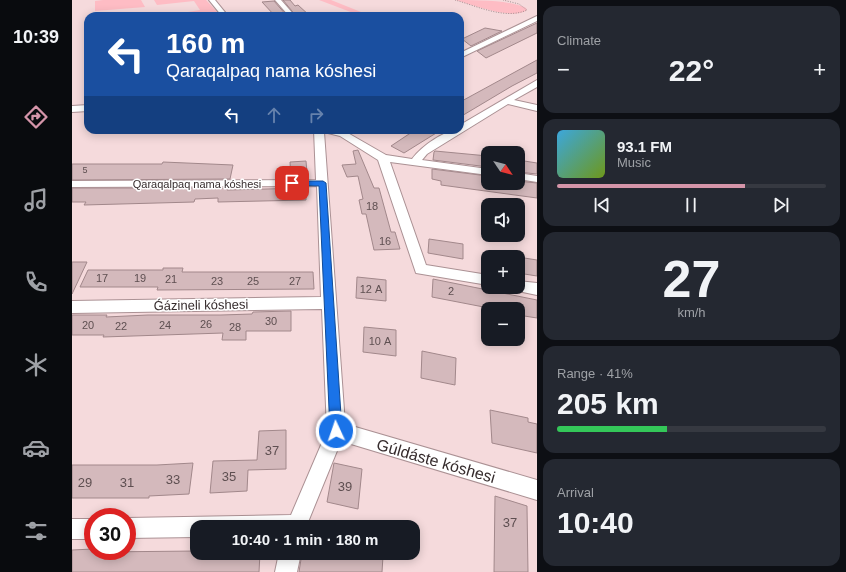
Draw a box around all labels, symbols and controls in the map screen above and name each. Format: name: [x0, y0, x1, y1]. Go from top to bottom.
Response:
text: 10:39: [13, 27, 59, 47]
icon: left: [100, 28, 152, 80]
text: 160 m: [166, 28, 245, 59]
text: Climate: [557, 33, 601, 48]
text: 22°: [669, 54, 714, 87]
text: −: [557, 57, 570, 82]
text: +: [813, 57, 826, 82]
text: Qaraqalpaq nama kóshesi: [166, 61, 376, 81]
icon: directions: [22, 103, 50, 131]
icon: left: [221, 104, 243, 126]
icon: ahead: [263, 104, 285, 126]
icon: right: [305, 104, 327, 126]
text: 93.1 FM: [617, 138, 672, 155]
north arrow: [481, 146, 525, 190]
map controls: [481, 146, 525, 346]
text: Music: [617, 155, 651, 170]
house number: 5: [82, 165, 88, 175]
pin: [275, 166, 309, 200]
icon: arrive: [281, 172, 303, 194]
street label: Qaraqalpaq nama kóshesi: [133, 178, 261, 190]
icon: music: [22, 186, 50, 214]
icon: previous: [591, 194, 613, 216]
icon: pause: [680, 194, 702, 216]
icon: next: [770, 194, 792, 216]
button: sound: [481, 198, 525, 242]
house number: 18: [366, 200, 378, 212]
house number: 16: [379, 235, 391, 247]
button: +: [481, 250, 525, 294]
text: 27: [663, 250, 720, 308]
icon: phone: [22, 268, 50, 296]
house number: 17: [96, 272, 108, 284]
house number: 19: [134, 272, 146, 284]
house number: 21: [165, 273, 177, 285]
house number: 23: [211, 275, 223, 287]
house number: 25: [247, 275, 259, 287]
house number: 27: [289, 275, 301, 287]
house number: 12 А: [360, 283, 383, 295]
house number: 2: [448, 285, 454, 297]
street label: Ǵázineli kóshesi: [154, 297, 249, 313]
button: −: [481, 302, 525, 346]
text: km/h: [677, 305, 706, 320]
house number: 30: [265, 315, 277, 327]
house number: 26: [200, 318, 212, 330]
house number: 20: [82, 319, 94, 331]
house number: 24: [159, 319, 171, 331]
house number: 22: [115, 320, 127, 332]
house number: 28: [229, 321, 241, 333]
house number: 10 А: [369, 335, 392, 347]
icon: climate: [22, 351, 50, 379]
text: Range · 41%: [557, 366, 633, 381]
text: 205 km: [557, 387, 659, 420]
position arrow: [315, 410, 357, 452]
icon: car: [22, 434, 50, 462]
street label: Gúldáste kóshesi: [375, 436, 497, 486]
house number: 37: [265, 443, 279, 458]
house number: 35: [222, 469, 236, 484]
house number: 33: [166, 472, 180, 487]
house number: 29: [78, 475, 92, 490]
house number: 31: [120, 475, 134, 490]
house number: 39: [338, 479, 352, 494]
text: Arrival: [557, 485, 594, 500]
text: 10:40: [557, 506, 634, 539]
speed limit sign: 30: [84, 508, 136, 560]
house number: 37: [503, 515, 517, 530]
icon: filters: [22, 517, 50, 545]
text: 10:40 · 1 min · 180 m: [232, 531, 378, 548]

